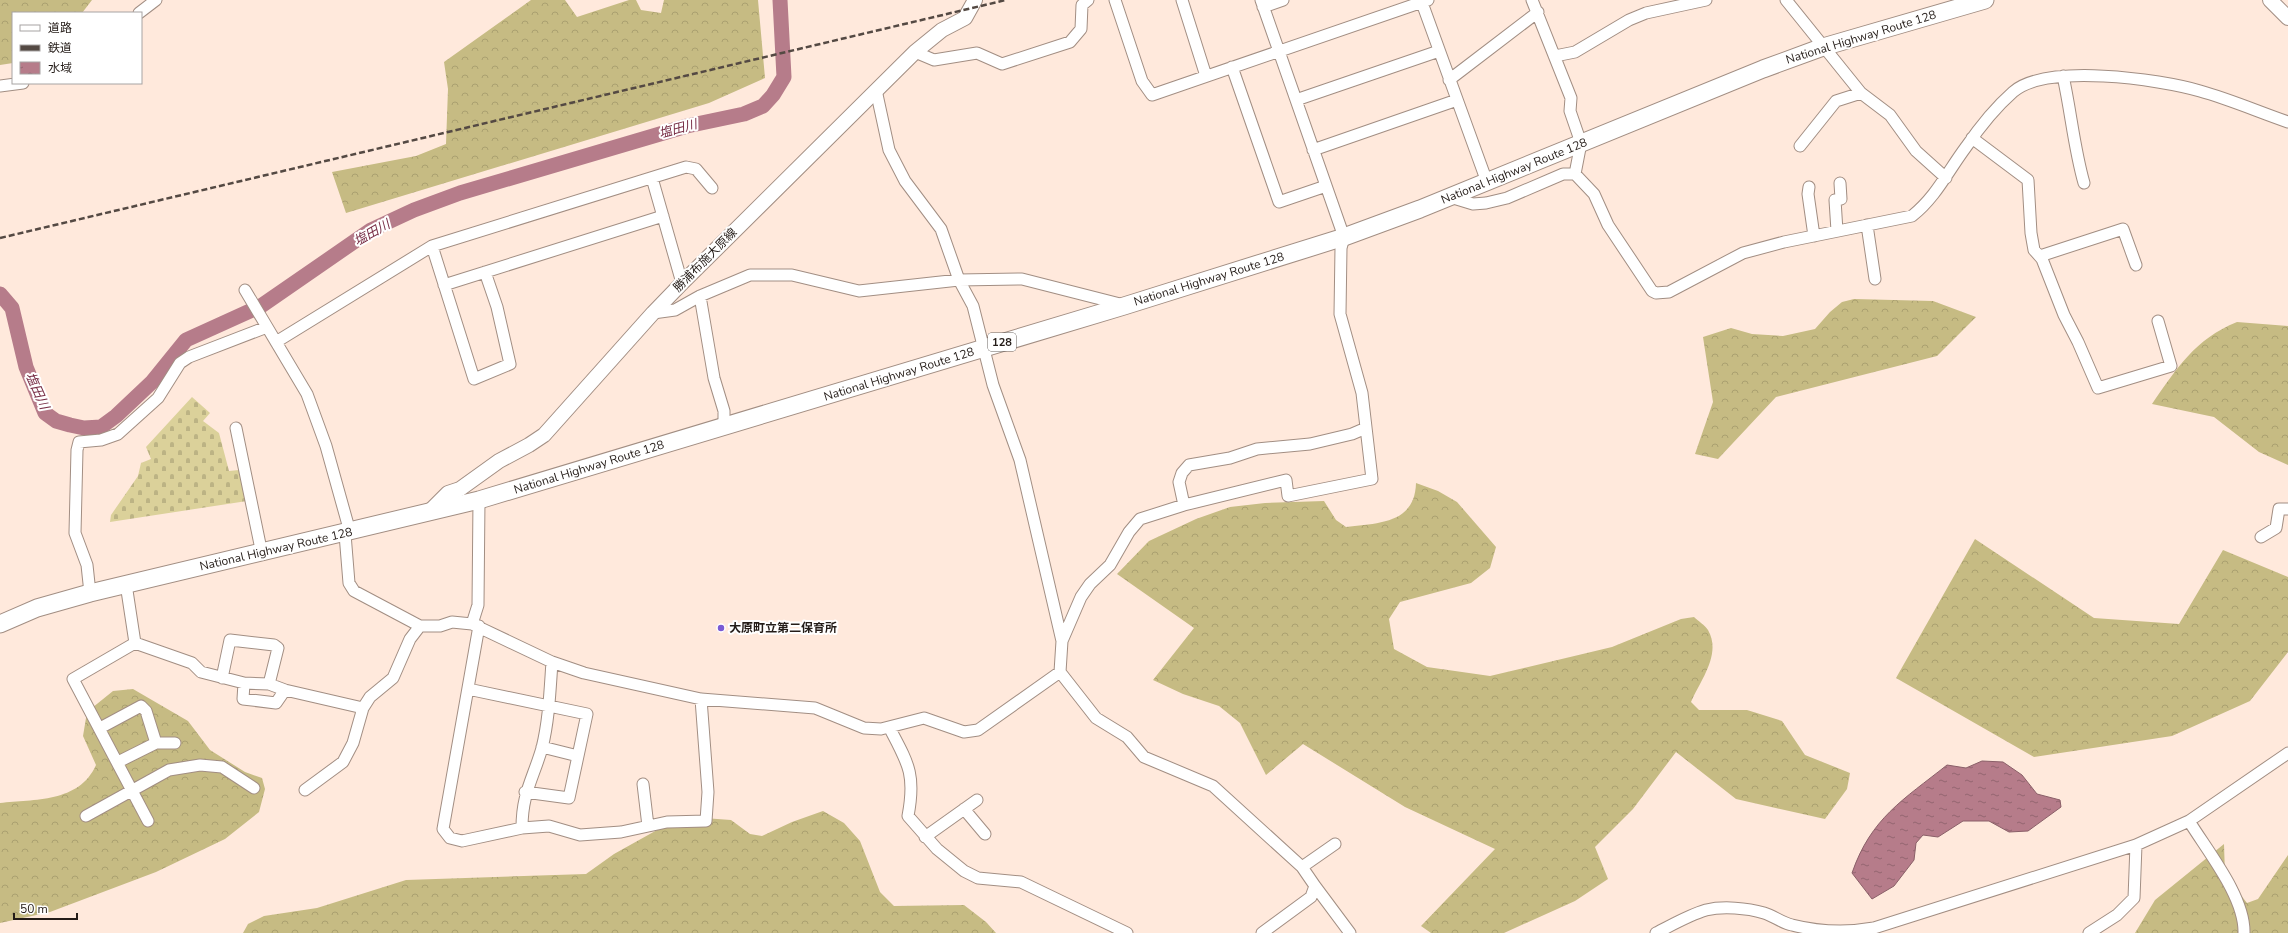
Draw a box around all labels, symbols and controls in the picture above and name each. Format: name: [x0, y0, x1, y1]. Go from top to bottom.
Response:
street label: National Highway Route 128: [1784, 6, 1938, 68]
legend: [12, 12, 142, 84]
text: 道路: [48, 20, 72, 36]
text: 鉄道: [48, 40, 72, 56]
text: 水域: [48, 60, 72, 76]
water label: 塩田川: [657, 115, 701, 143]
street label: National Highway Route 128: [1438, 134, 1590, 208]
water label: 塩田川: [351, 215, 395, 250]
street label: 勝浦布施大原線: [670, 225, 740, 295]
street label: National Highway Route 128: [1132, 248, 1286, 310]
road number: 128: [988, 333, 1016, 351]
street label: National Highway Route 128: [822, 343, 976, 405]
water label: 塩田川: [21, 370, 54, 414]
street label: National Highway Route 128: [512, 436, 666, 498]
street label: National Highway Route 128: [198, 524, 354, 574]
place label: 大原町立第二保育所: [729, 620, 837, 636]
marker: 大原町立第二保育所: [716, 623, 726, 633]
scale bar: [14, 895, 77, 921]
text: 50 m: [20, 901, 48, 917]

